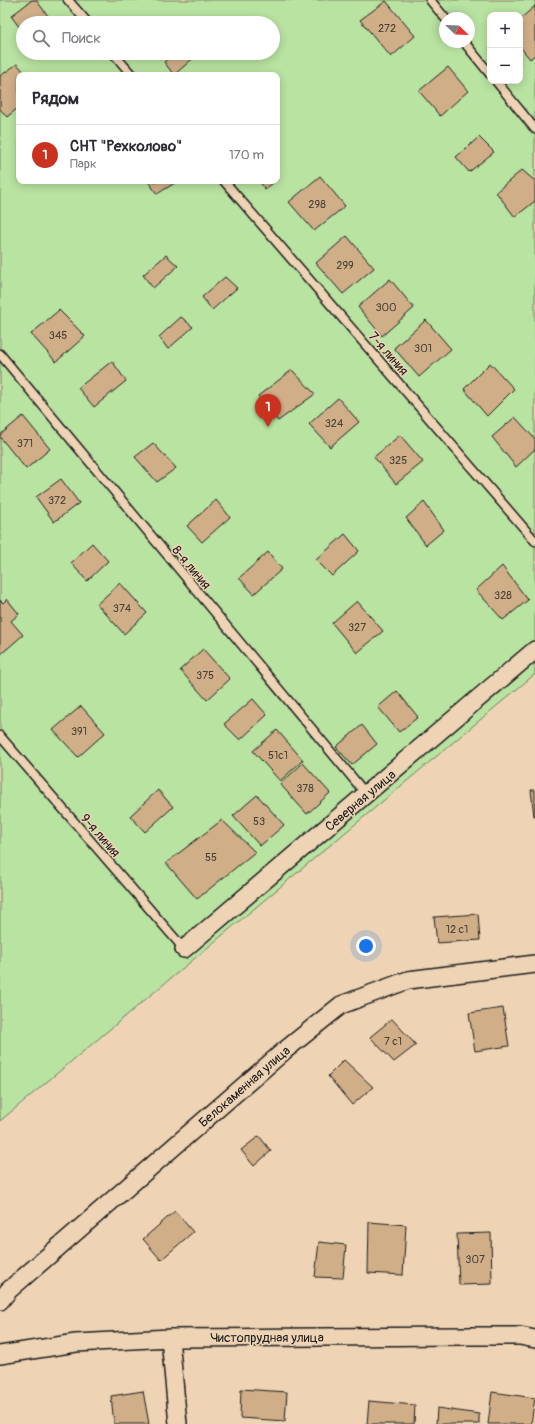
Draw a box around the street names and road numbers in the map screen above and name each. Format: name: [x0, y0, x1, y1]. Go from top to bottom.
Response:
street label: 7-я линия: [365, 329, 411, 379]
street label: 8-я линия: [168, 543, 214, 593]
street label: Северная улица: [322, 767, 399, 835]
street label: 9-я линия: [77, 811, 123, 861]
street label: Белокаменная улица: [196, 1043, 294, 1131]
street label: Чистопрудная улица: [210, 1330, 324, 1346]

